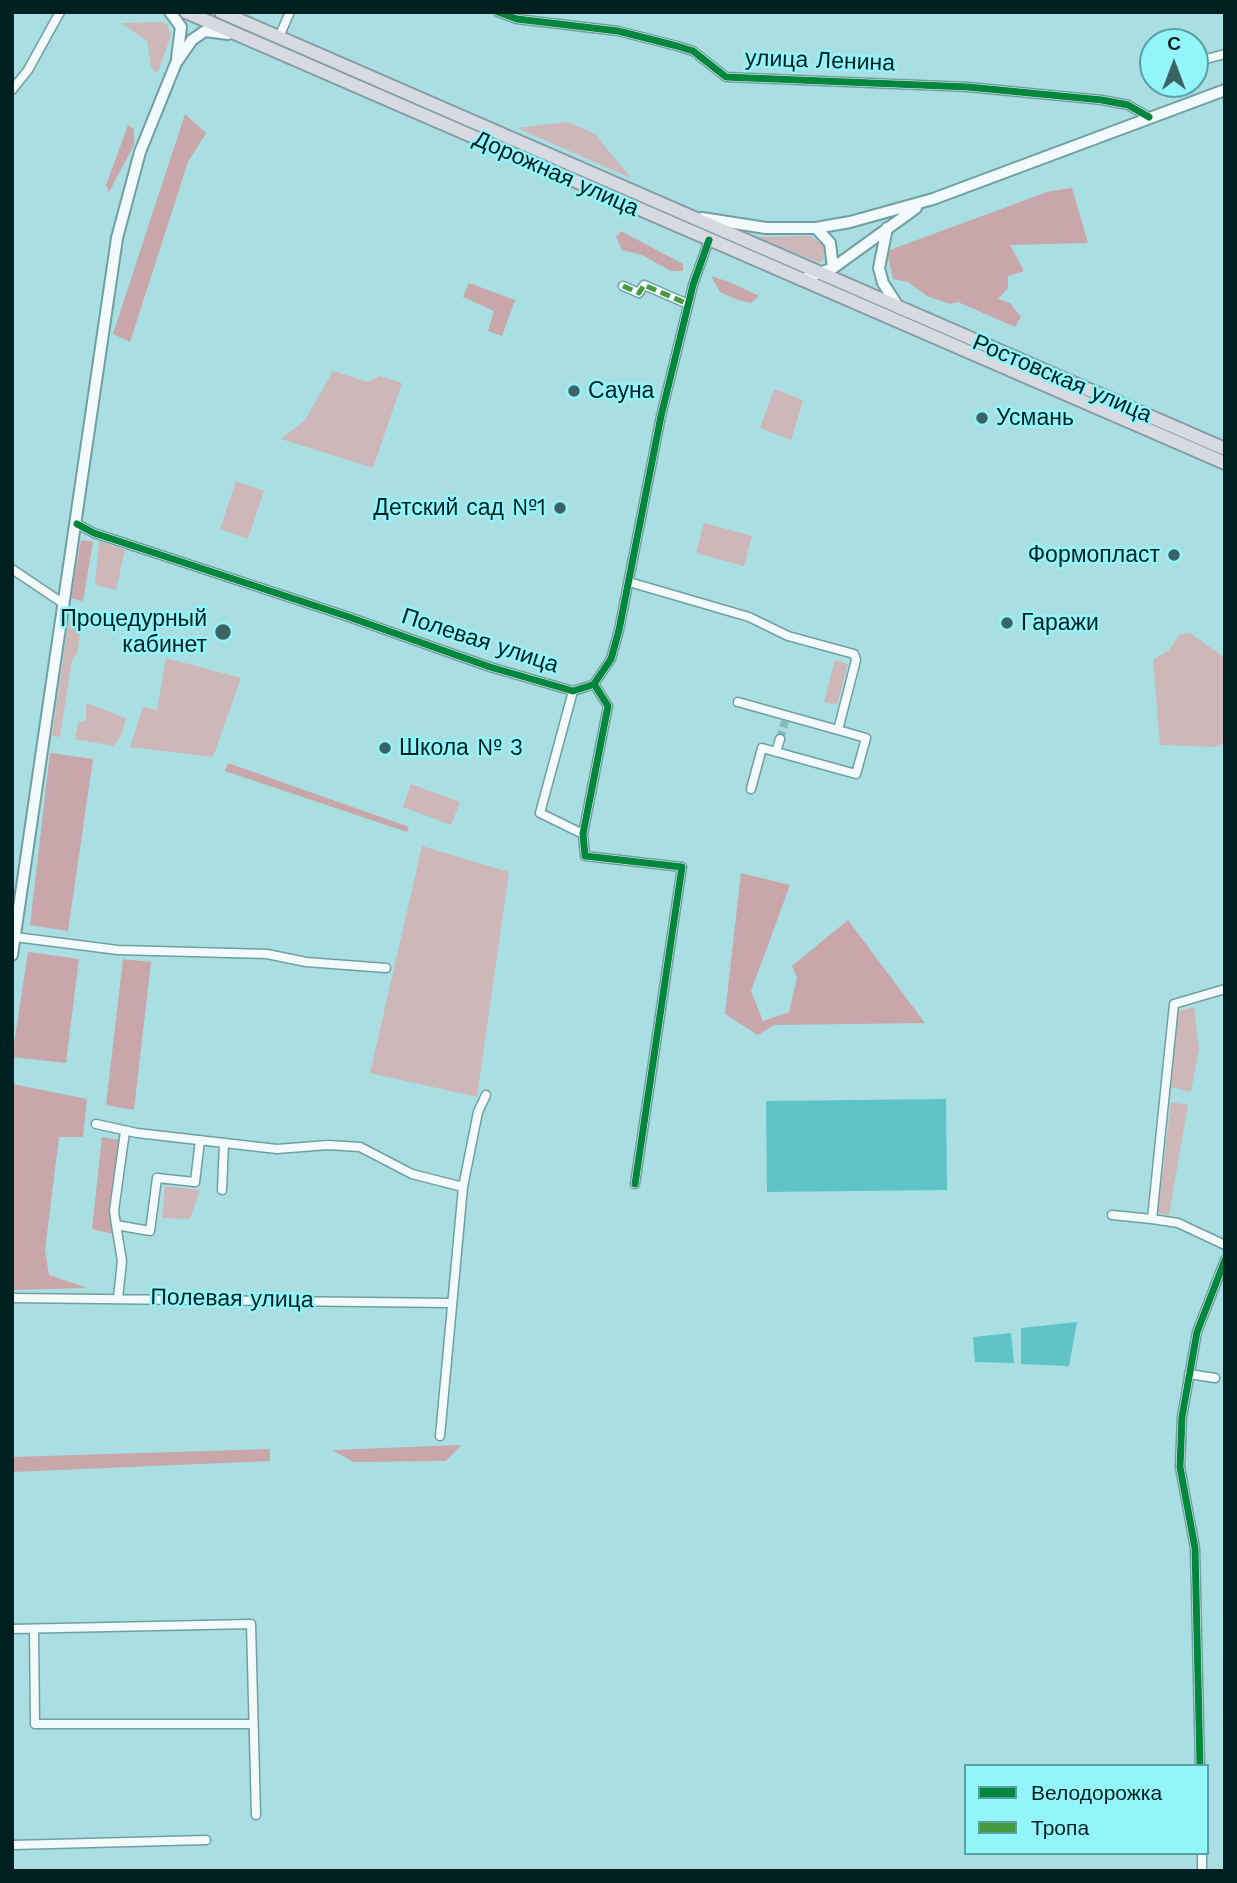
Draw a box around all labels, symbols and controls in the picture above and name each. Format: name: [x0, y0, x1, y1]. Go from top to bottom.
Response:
north arrow: [1139, 28, 1209, 98]
text: С: [1167, 32, 1181, 55]
street label: улица Ленина: [745, 45, 895, 77]
street label: Дорожная улица: [469, 125, 643, 223]
street label: Ростовская улица: [968, 329, 1156, 429]
place label: Сауна: [588, 377, 654, 405]
marker: Сауна: [566, 383, 582, 399]
place label: Усмань: [996, 404, 1074, 432]
marker: Усмань: [974, 410, 990, 426]
place label: Детский сад №1: [373, 494, 546, 522]
marker: Детский сад №1: [552, 500, 568, 516]
place label: Формопласт: [1028, 541, 1160, 569]
marker: Формопласт: [1166, 547, 1182, 563]
street label: Полевая улица: [398, 603, 562, 679]
place label: Процедурный кабинет: [60, 605, 207, 659]
place label: Гаражи: [1021, 609, 1099, 637]
marker: Гаражи: [999, 615, 1015, 631]
marker: Процедурный кабинет: [213, 622, 233, 642]
place label: Школа № 3: [399, 734, 523, 762]
marker: Школа № 3: [377, 740, 393, 756]
street label: Полевая улица: [150, 1284, 314, 1314]
legend: [964, 1764, 1209, 1855]
text: Велодорожка: [1031, 1780, 1162, 1805]
text: Тропа: [1031, 1815, 1089, 1840]

